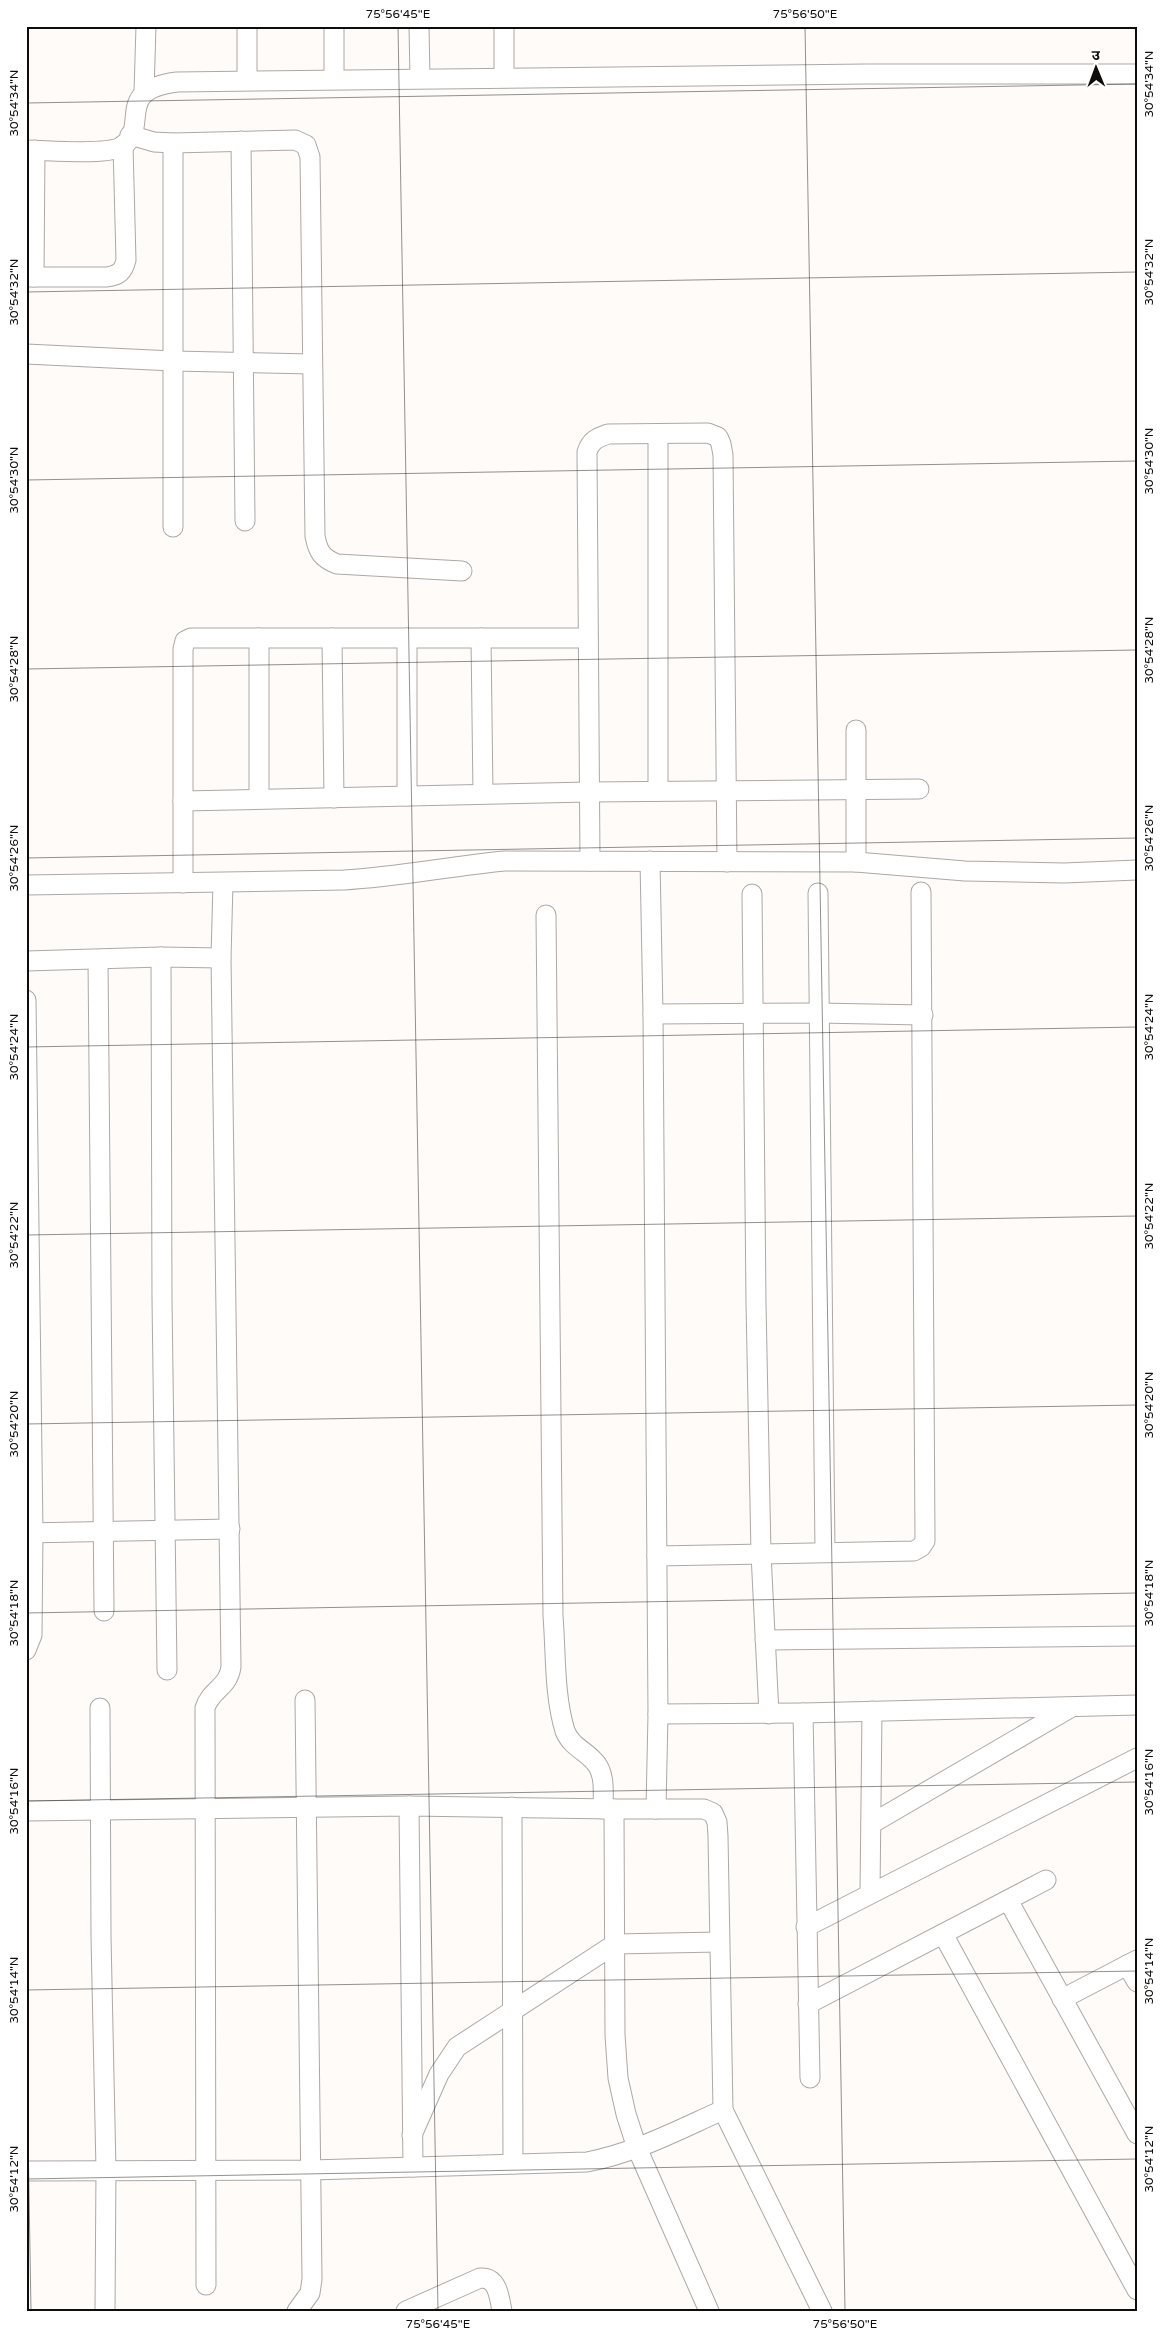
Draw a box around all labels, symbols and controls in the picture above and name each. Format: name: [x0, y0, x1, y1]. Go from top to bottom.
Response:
text: 75°56'45"E: [366, 7, 431, 21]
text: 75°56'50"E: [773, 7, 838, 21]
north arrow: [1070, 42, 1120, 92]
text: उ: [1092, 47, 1101, 64]
text: 30°54'34"N: [1142, 51, 1156, 118]
text: 30°54'34"N: [7, 70, 21, 137]
text: 30°54'32"N: [1142, 239, 1156, 306]
text: 30°54'32"N: [7, 259, 21, 326]
text: 30°54'30"N: [1142, 428, 1156, 495]
text: 30°54'30"N: [7, 447, 21, 514]
text: 30°54'28"N: [1142, 617, 1156, 684]
text: 30°54'28"N: [7, 636, 21, 703]
text: 30°54'26"N: [1142, 805, 1156, 872]
text: 30°54'26"N: [7, 825, 21, 892]
text: 30°54'24"N: [1142, 994, 1156, 1061]
text: 30°54'24"N: [7, 1014, 21, 1081]
text: 30°54'22"N: [1142, 1183, 1156, 1250]
text: 30°54'22"N: [7, 1202, 21, 1269]
text: 30°54'20"N: [1142, 1372, 1156, 1439]
text: 30°54'20"N: [7, 1391, 21, 1458]
text: 30°54'18"N: [1142, 1560, 1156, 1627]
text: 30°54'18"N: [7, 1580, 21, 1647]
text: 30°54'16"N: [1142, 1749, 1156, 1816]
text: 30°54'16"N: [7, 1768, 21, 1835]
text: 30°54'14"N: [1142, 1938, 1156, 2005]
text: 30°54'14"N: [7, 1957, 21, 2024]
text: 30°54'12"N: [1142, 2126, 1156, 2193]
text: 30°54'12"N: [7, 2146, 21, 2213]
text: 75°56'45"E: [406, 2317, 471, 2331]
text: 75°56'50"E: [813, 2317, 878, 2331]

